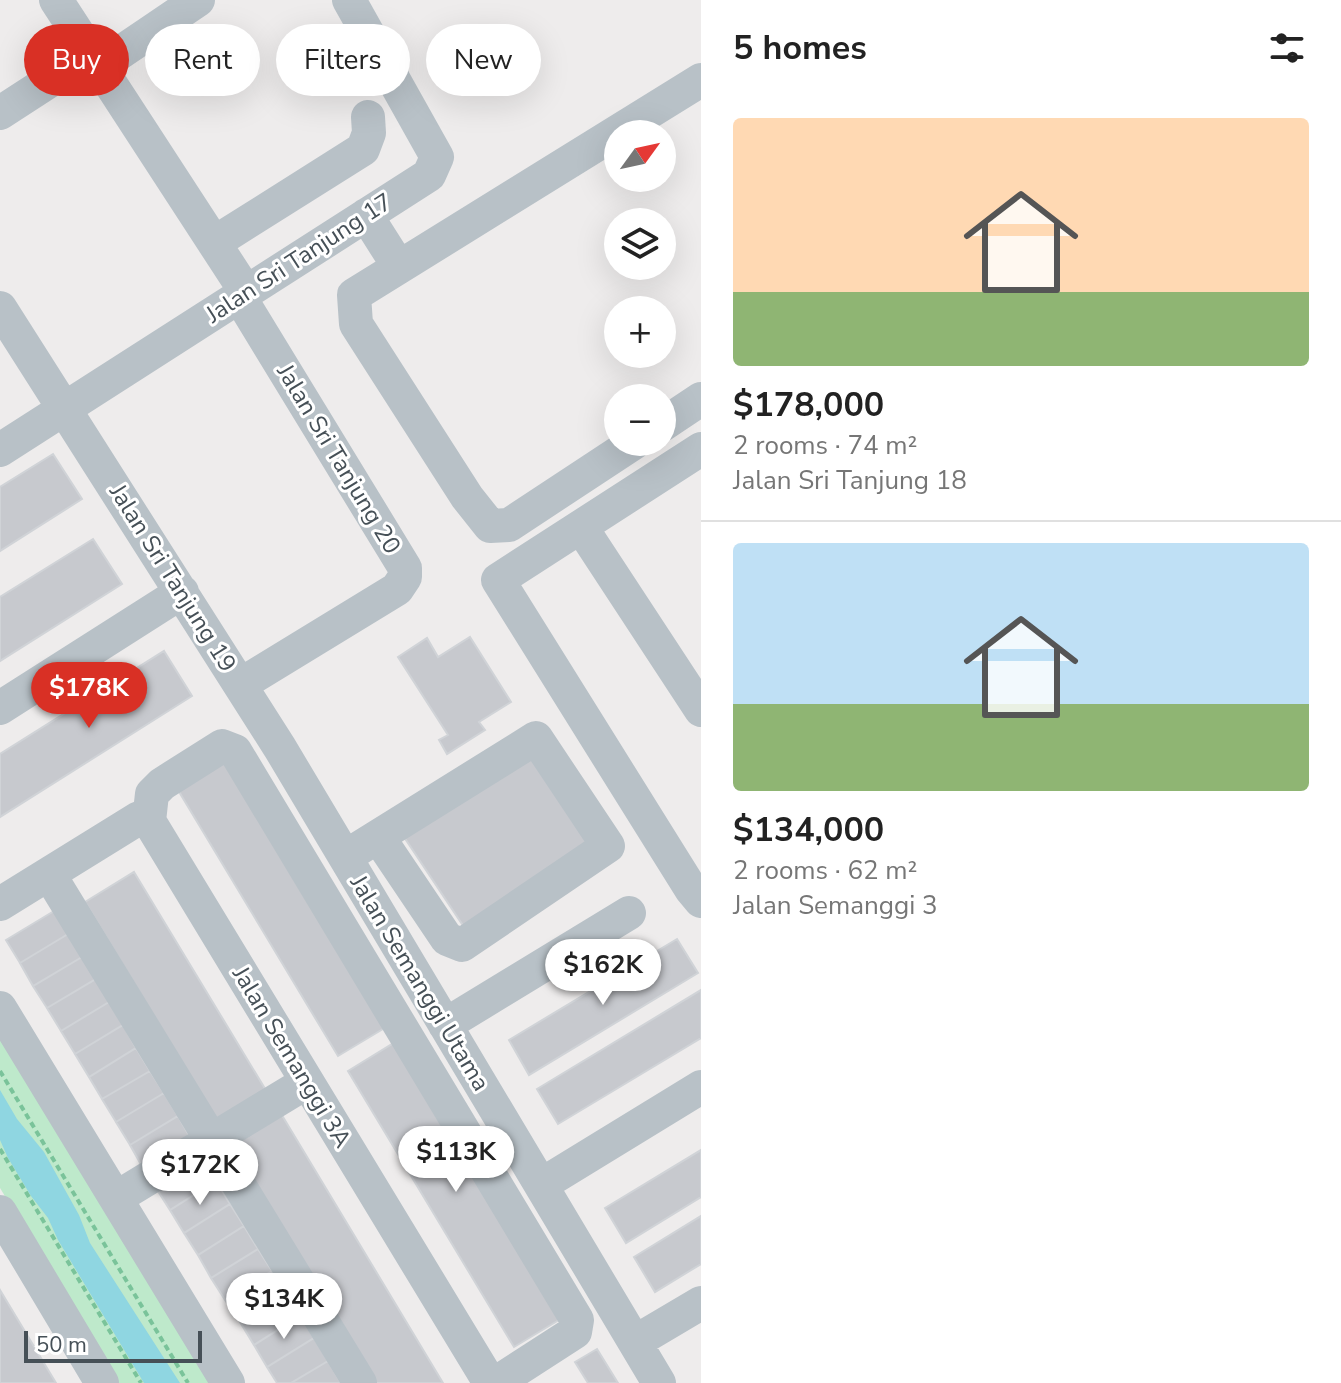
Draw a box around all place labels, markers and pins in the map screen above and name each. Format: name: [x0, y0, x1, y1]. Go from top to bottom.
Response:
pin: $178K: [33, 662, 145, 730]
pin: $162K: [547, 939, 659, 1007]
pin: $113K: [400, 1126, 512, 1194]
pin: $172K: [144, 1139, 256, 1207]
pin: $134K: [228, 1273, 340, 1341]

